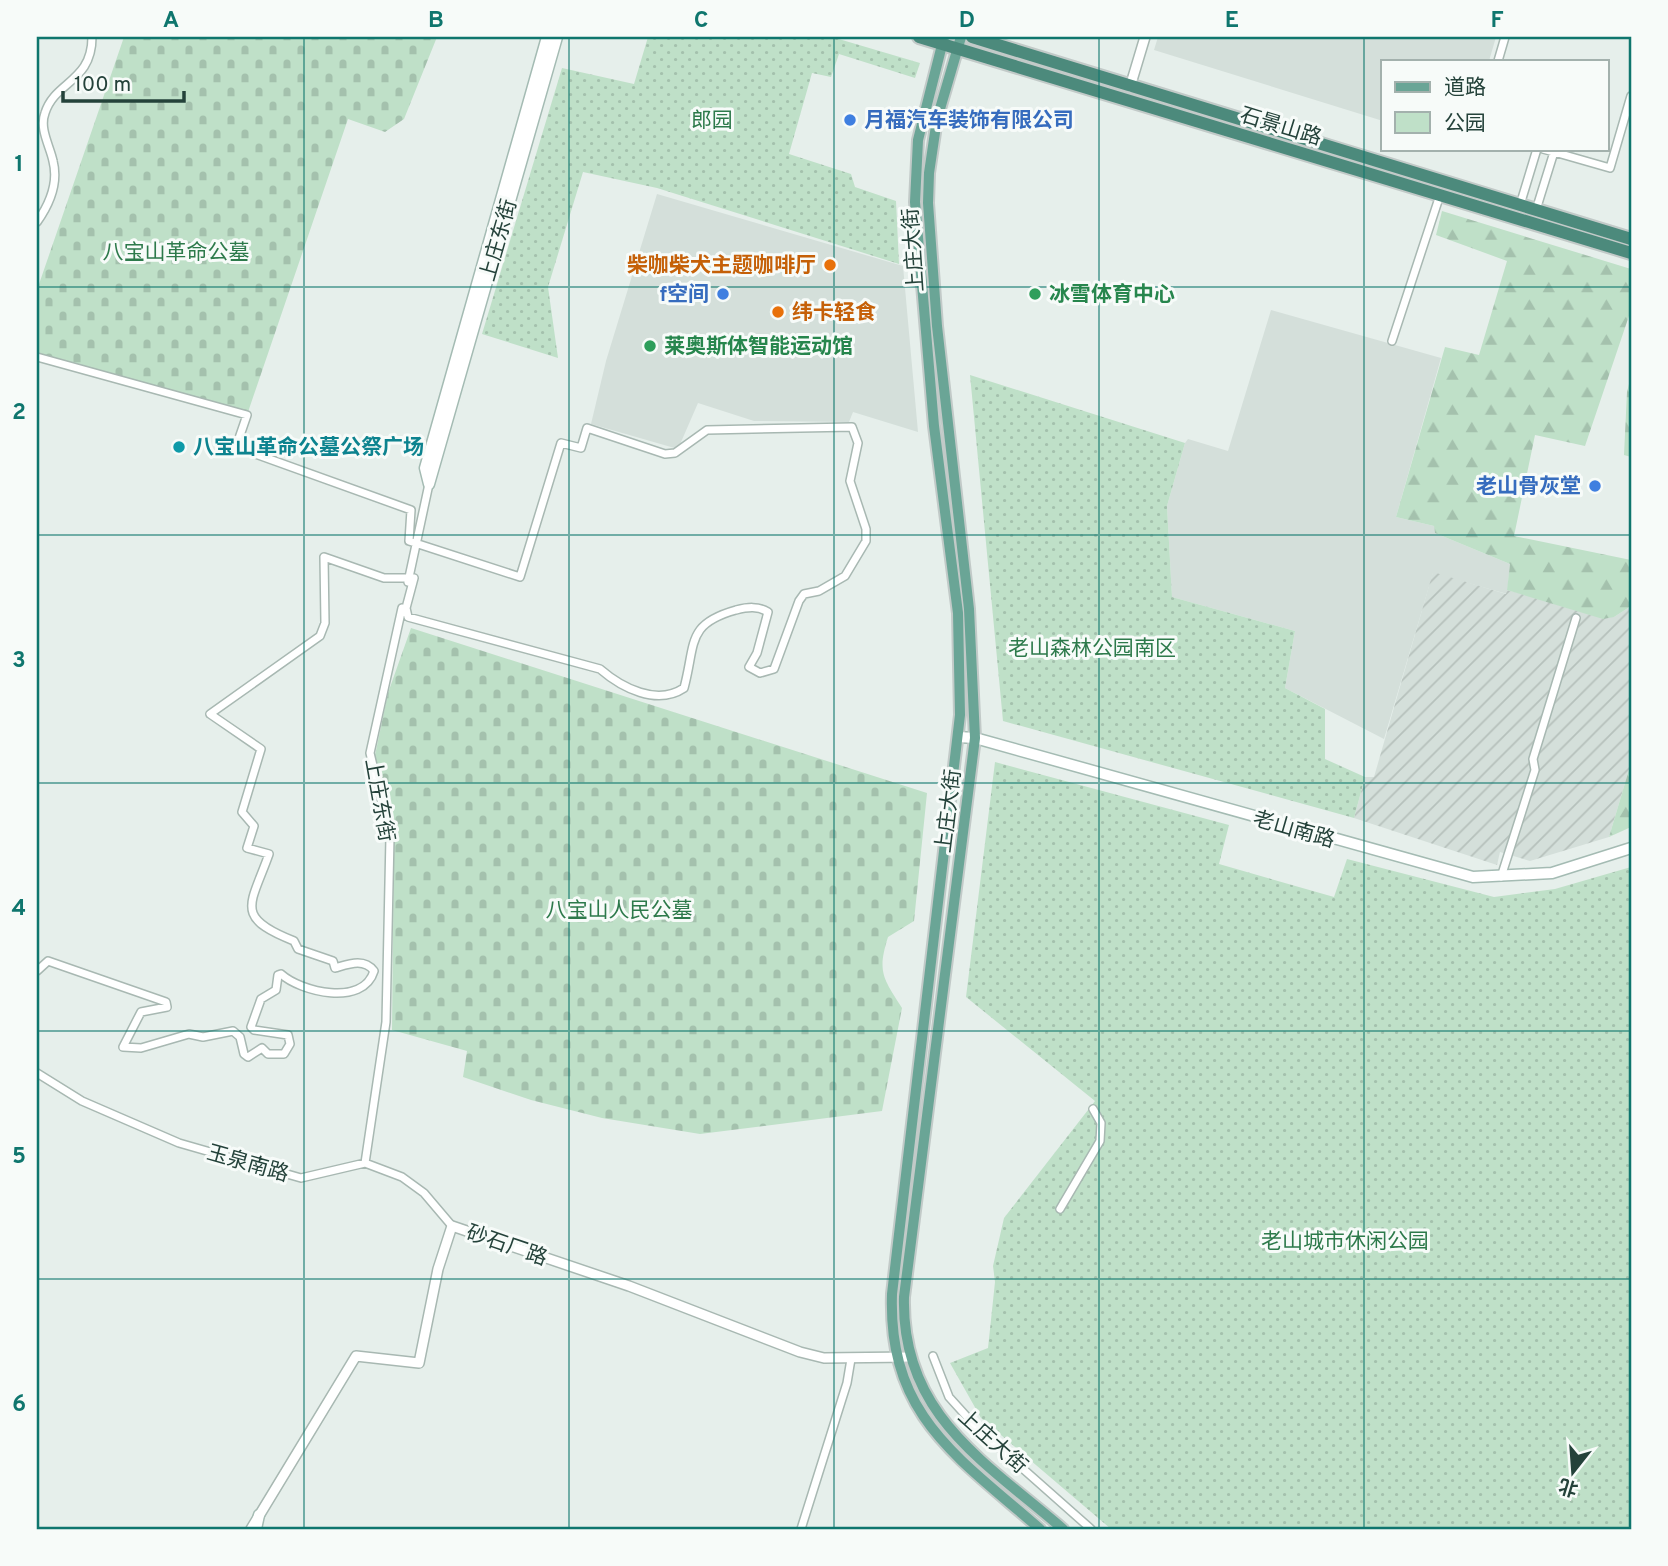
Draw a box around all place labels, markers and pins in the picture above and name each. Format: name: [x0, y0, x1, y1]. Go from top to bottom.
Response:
place label: 月福汽车装饰有限公司: [864, 108, 1074, 135]
marker: 月福汽车装饰有限公司: [842, 112, 858, 128]
place label: 柴咖·柴犬主题咖啡厅: [627, 253, 816, 280]
marker: 柴咖·柴犬主题咖啡厅: [822, 257, 838, 273]
place label: f空间: [659, 282, 709, 309]
place label: 冰雪体育中心: [1049, 282, 1175, 309]
marker: f空间: [715, 286, 731, 302]
marker: 冰雪体育中心: [1027, 286, 1043, 302]
place label: 纬卡轻食: [792, 300, 876, 327]
marker: 纬卡轻食: [770, 304, 786, 320]
place label: 莱奥斯体智能运动馆: [664, 334, 853, 361]
marker: 莱奥斯体智能运动馆: [642, 338, 658, 354]
place label: 八宝山革命公墓公祭广场: [193, 435, 424, 462]
marker: 八宝山革命公墓公祭广场: [171, 439, 187, 455]
place label: 老山骨灰堂: [1476, 474, 1581, 501]
marker: 老山骨灰堂: [1587, 478, 1603, 494]

